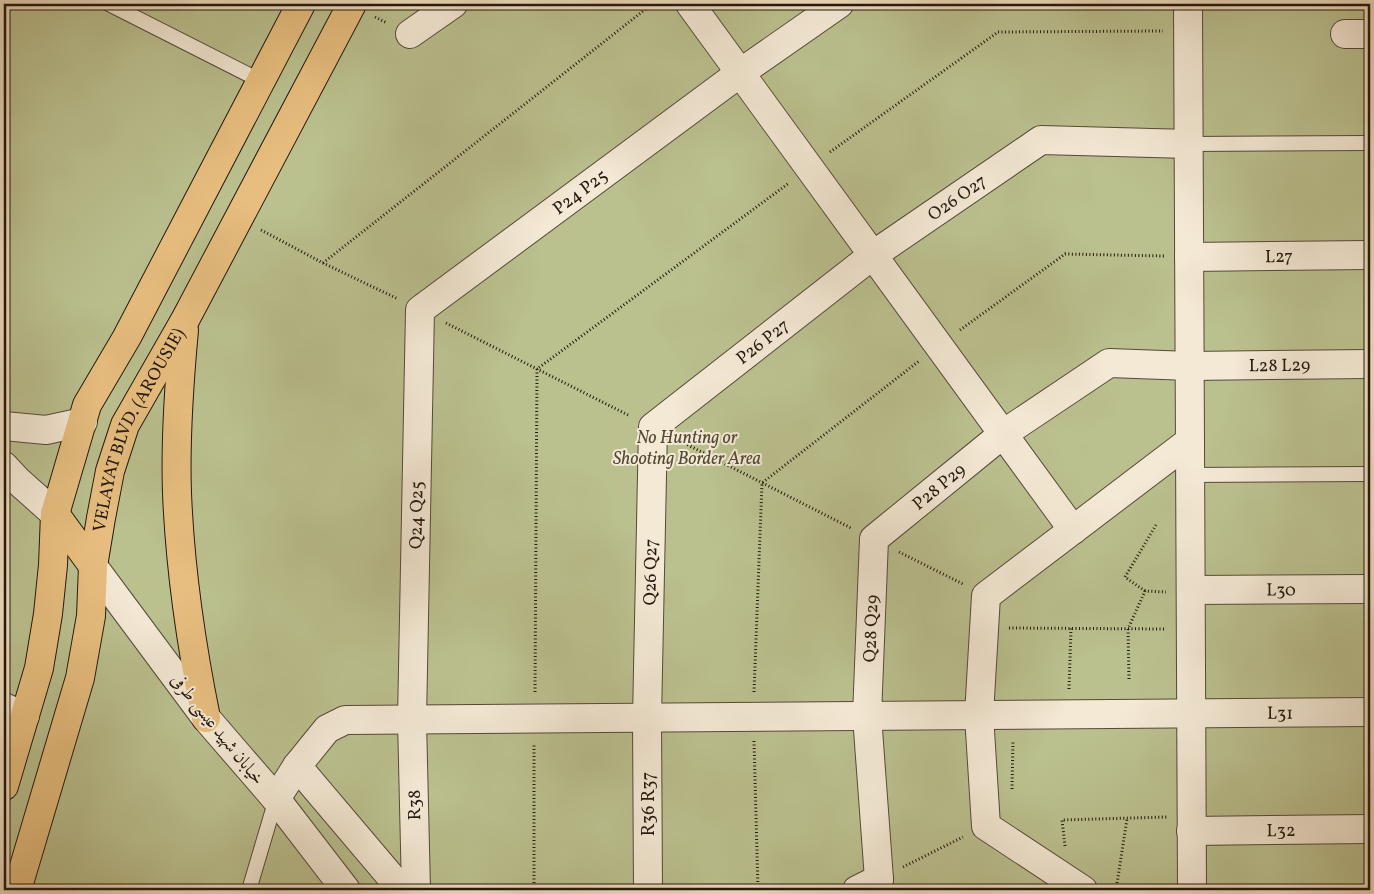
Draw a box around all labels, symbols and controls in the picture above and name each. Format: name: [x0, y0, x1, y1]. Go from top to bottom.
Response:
street label: P24 P25: [548, 164, 613, 222]
street label: O26 O27: [923, 170, 992, 228]
street label: L27: [1265, 245, 1293, 270]
street label: P26 P27: [732, 314, 795, 371]
street label: VELAYAT BLVD. (AROUSIE): [88, 324, 192, 534]
street label: L28 L29: [1249, 354, 1310, 379]
park label: No Hunting or Shooting Border Area: [613, 426, 761, 472]
street label: P28 P29: [908, 458, 972, 517]
street label: Q24 Q25: [404, 481, 431, 549]
street label: Q26 Q27: [638, 538, 665, 606]
street label: L30: [1266, 578, 1296, 604]
street label: Q28 Q29: [858, 594, 886, 663]
street label: خیابان شهید عیسی طرفی: [164, 669, 270, 791]
street label: L31: [1267, 702, 1293, 727]
street label: R36 R37: [637, 772, 662, 836]
street label: R38: [403, 789, 428, 821]
street label: L32: [1266, 819, 1296, 844]

